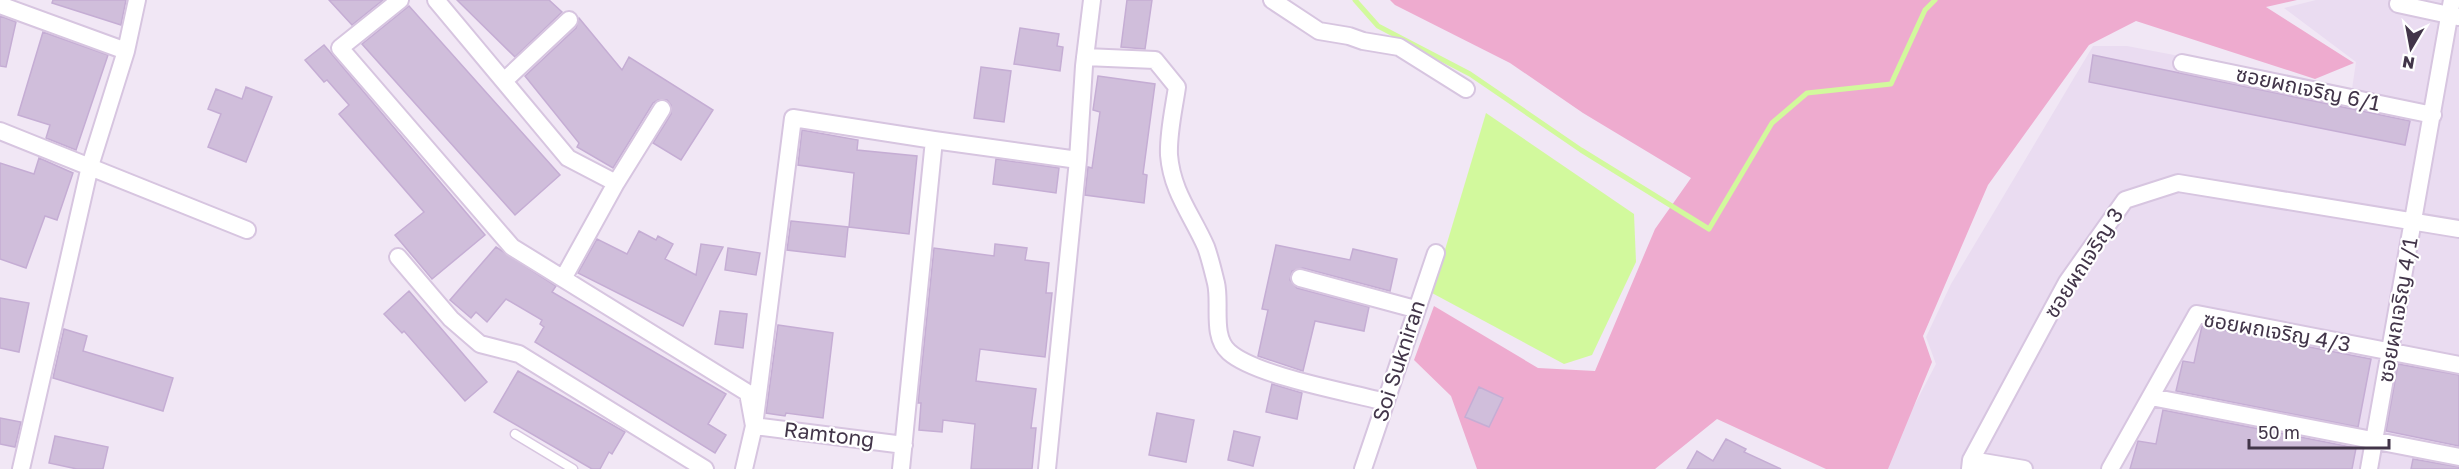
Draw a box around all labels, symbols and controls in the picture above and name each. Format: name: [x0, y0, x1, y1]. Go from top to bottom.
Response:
north arrow: [2381, 18, 2441, 78]
text: N: [2401, 52, 2416, 74]
street label: ซอยผถเจริญ 6/1: [2234, 60, 2383, 116]
street label: ซอยผถเจริญ 3: [2038, 202, 2128, 322]
street label: ซอยผถเจริญ 4/1: [2371, 235, 2423, 384]
street label: Soi Sukniran: [1366, 297, 1430, 425]
street label: ซอยผถเจริญ 4/3: [2202, 305, 2353, 357]
scale bar: [2249, 412, 2388, 450]
street label: Ramtong: [782, 416, 876, 452]
text: 50 m: [2258, 421, 2300, 443]

